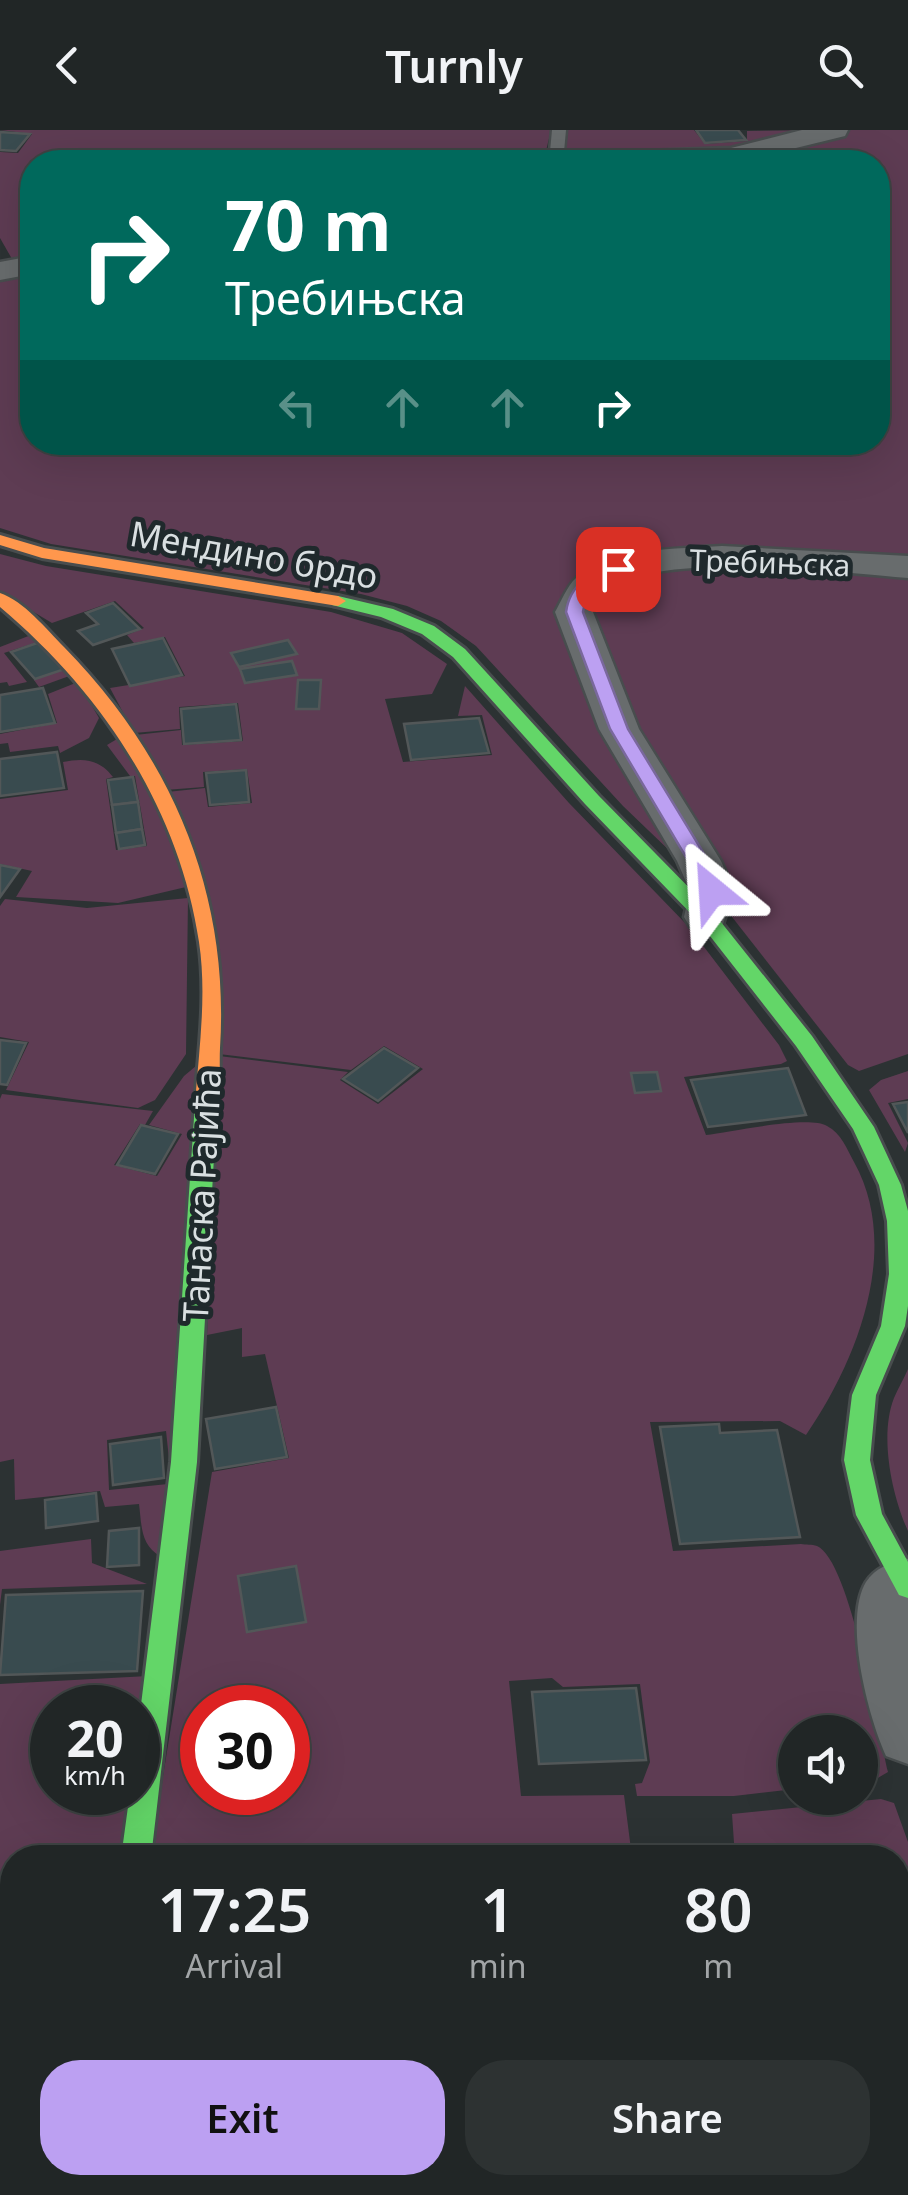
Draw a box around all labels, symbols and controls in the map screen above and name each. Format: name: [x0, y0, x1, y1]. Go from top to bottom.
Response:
text: Turnly: [385, 35, 523, 96]
icon: back: [40, 38, 95, 93]
icon: search: [813, 38, 868, 93]
text: 70 m: [225, 176, 392, 272]
icon: right: [60, 190, 190, 320]
text: Требињска: [225, 267, 466, 328]
icon: left: [270, 380, 325, 435]
icon: ahead: [375, 380, 430, 435]
icon: ahead: [480, 380, 535, 435]
icon: right: [585, 380, 640, 435]
street label: Мендино брдо: [126, 509, 382, 599]
pin: [576, 527, 661, 612]
street label: Требињска: [689, 539, 851, 585]
icon: arrive: [591, 542, 646, 597]
position arrow: [660, 839, 764, 943]
street label: Танаска Рајића: [171, 1067, 231, 1323]
speed limit sign: 30: [180, 1685, 310, 1815]
text: 20: [66, 1704, 124, 1772]
map controls: [778, 1715, 878, 1815]
button: sound: [778, 1715, 878, 1815]
text: km/h: [64, 1758, 126, 1792]
text: 17:25: [157, 1868, 311, 1950]
text: 1: [480, 1868, 515, 1950]
text: 80: [684, 1868, 753, 1950]
text: Arrival: [186, 1944, 283, 1987]
text: min: [469, 1944, 527, 1987]
text: m: [703, 1944, 733, 1987]
button: Exit: [40, 2060, 445, 2175]
button: Share: [465, 2060, 870, 2175]

